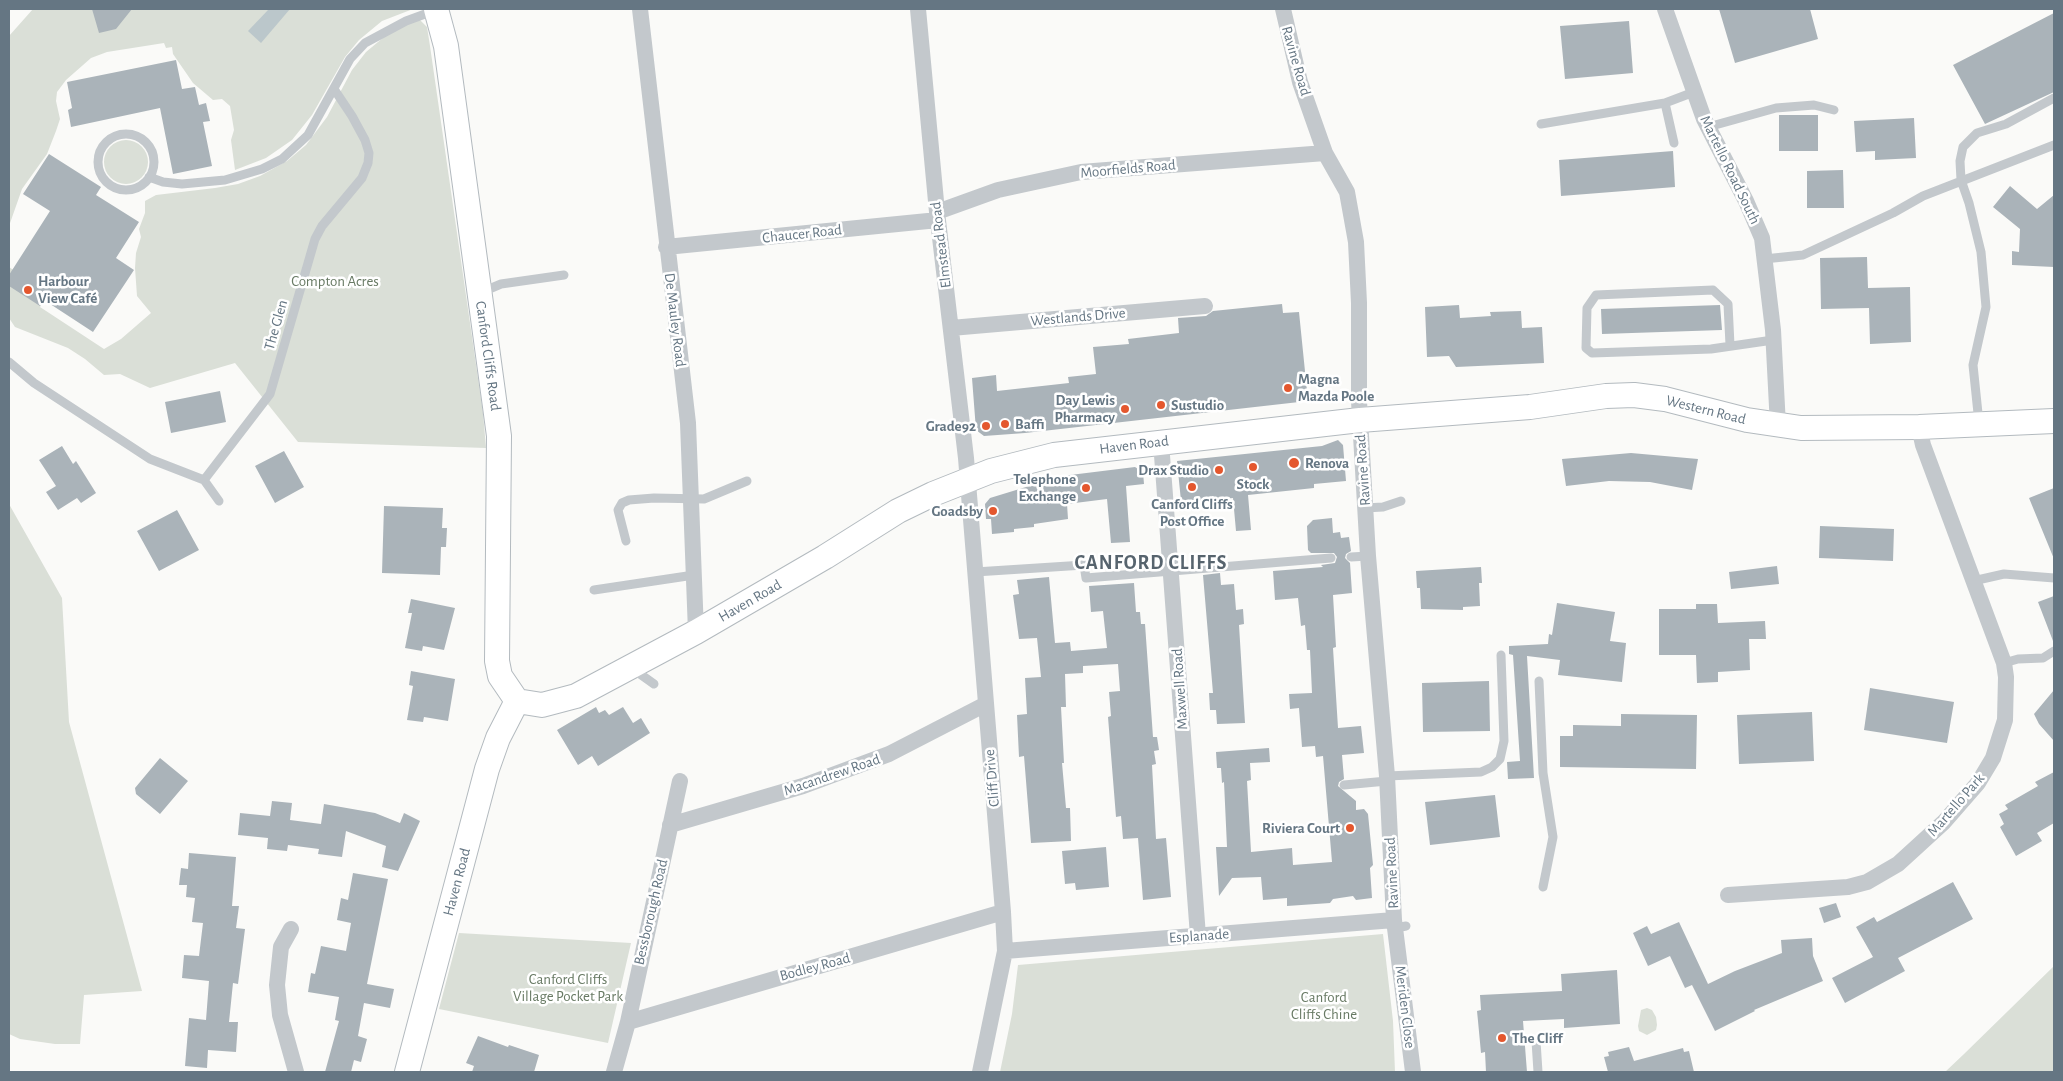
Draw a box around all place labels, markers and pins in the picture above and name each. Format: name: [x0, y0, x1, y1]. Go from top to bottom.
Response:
place label: Harbour View Café: [38, 272, 97, 307]
marker: Harbour View Café: [22, 284, 34, 296]
place label: Magna Mazda Poole: [1298, 370, 1374, 405]
marker: Magna Mazda Poole: [1282, 382, 1294, 394]
place label: Day Lewis Pharmacy: [1055, 391, 1115, 426]
place label: Sustudio: [1171, 396, 1224, 414]
marker: Sustudio: [1155, 399, 1167, 411]
marker: Day Lewis Pharmacy: [1119, 403, 1131, 415]
place label: Baffi: [1015, 415, 1045, 433]
place label: Grade92: [926, 417, 976, 435]
marker: Baffi: [999, 418, 1011, 430]
marker: Grade92: [980, 420, 992, 432]
place label: Renova: [1305, 454, 1349, 472]
marker: Renova: [1287, 456, 1301, 470]
place label: Drax Studio: [1138, 461, 1209, 479]
marker: Stock: [1247, 461, 1259, 473]
marker: Drax Studio: [1213, 464, 1225, 476]
place label: Telephone Exchange: [1013, 470, 1076, 505]
place label: Stock: [1237, 475, 1269, 493]
marker: Canford Cliffs Post Office: [1186, 481, 1198, 493]
marker: Telephone Exchange: [1080, 482, 1092, 494]
place label: Canford Cliffs Post Office: [1151, 495, 1233, 530]
place label: Goadsby: [932, 502, 983, 520]
marker: Goadsby: [987, 505, 999, 517]
place label: Riviera Court: [1262, 819, 1340, 837]
marker: Riviera Court: [1344, 822, 1356, 834]
place label: The Cliff: [1512, 1029, 1562, 1047]
marker: The Cliff: [1496, 1032, 1508, 1044]

